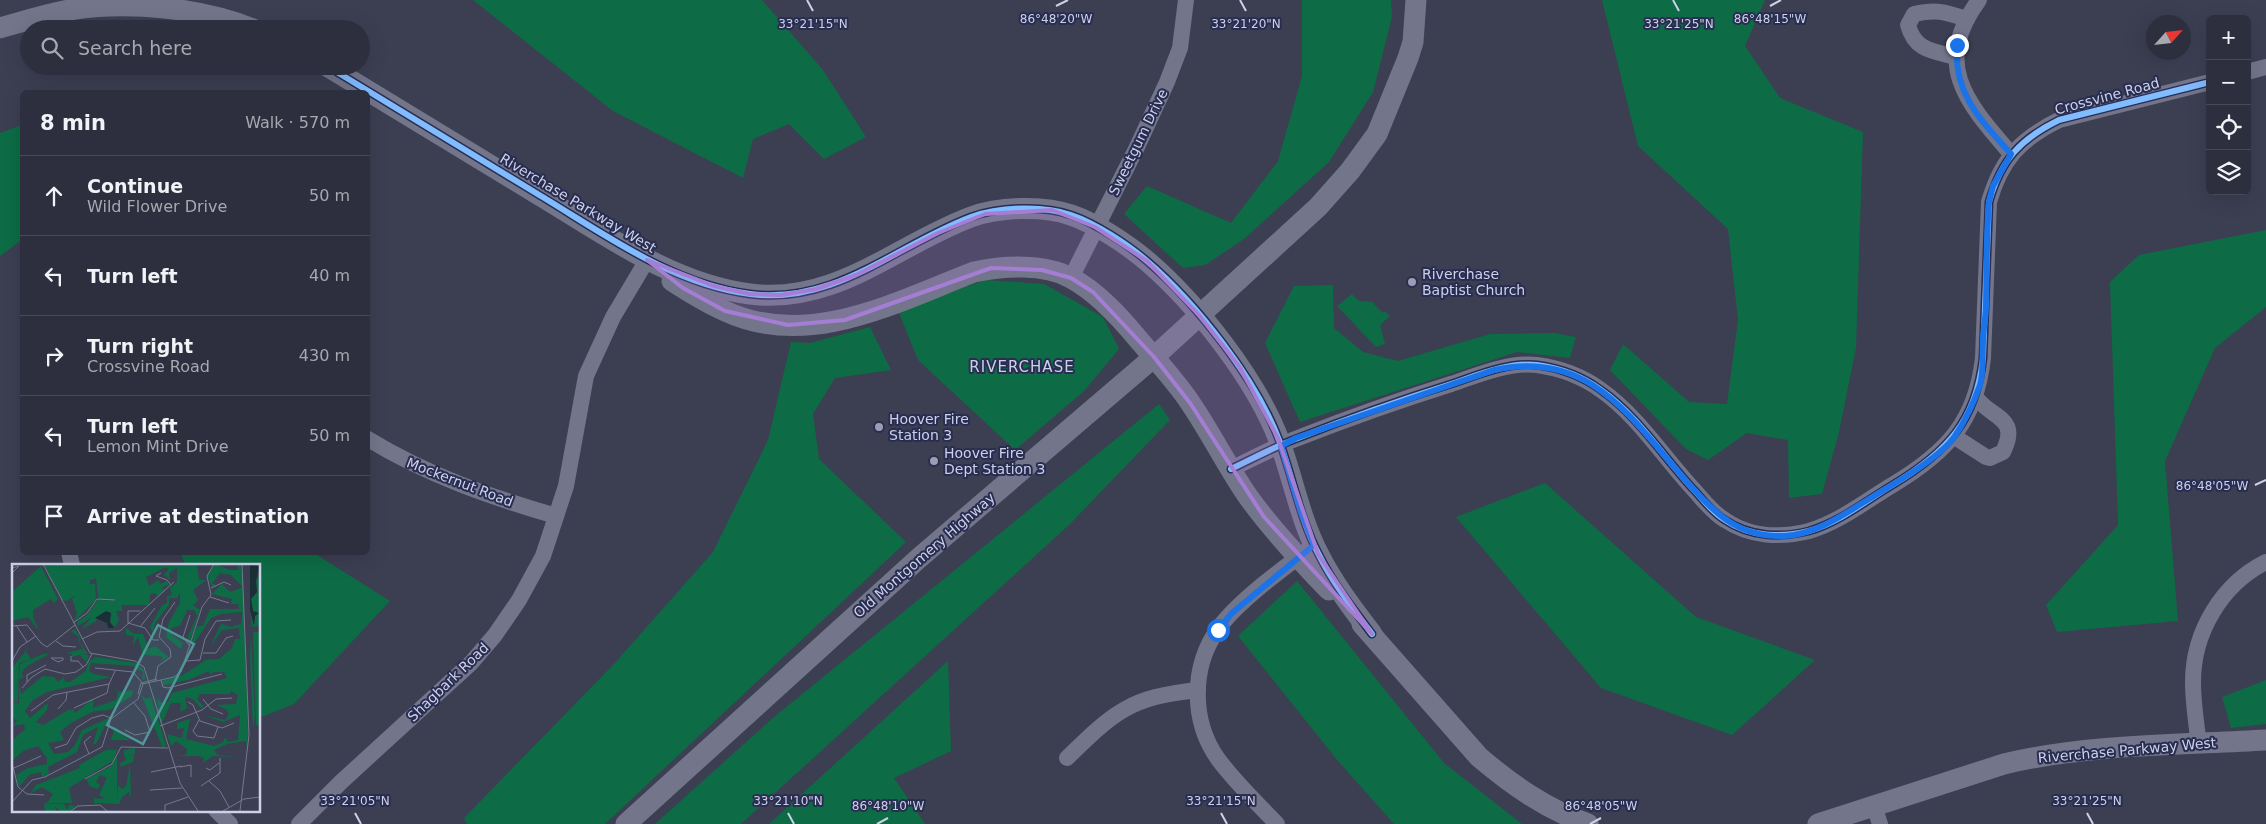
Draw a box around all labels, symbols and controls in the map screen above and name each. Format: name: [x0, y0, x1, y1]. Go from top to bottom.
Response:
text: 86°48'20"W: [1020, 12, 1092, 26]
text: 86°48'15"W: [1734, 12, 1806, 26]
north arrow: [2146, 15, 2191, 60]
map controls: [2206, 15, 2251, 195]
button: +: [2206, 15, 2251, 60]
text: 33°21'15"N: [778, 17, 848, 31]
text: 33°21'20"N: [1211, 17, 1281, 31]
text: 33°21'25"N: [1644, 17, 1714, 31]
search box: [20, 20, 370, 75]
icon: search: [38, 34, 66, 62]
route end: [1946, 34, 1969, 57]
text: Search here: [78, 37, 192, 59]
button: −: [2206, 60, 2251, 105]
street label: Crossvine Road: [2053, 74, 2161, 118]
street label: Sweetgum Drive: [1105, 86, 1171, 198]
button: locate: [2206, 105, 2251, 150]
text: 8 min: [40, 111, 106, 135]
text: Walk · 570 m: [245, 113, 350, 132]
street label: Riverchase Parkway West: [497, 150, 659, 256]
button: layers: [2206, 150, 2251, 195]
text: Continue: [87, 175, 183, 197]
icon: ahead: [40, 182, 68, 210]
text: 50 m: [309, 186, 350, 205]
text: Wild Flower Drive: [87, 197, 227, 216]
icon: left: [40, 262, 68, 290]
text: Turn left: [87, 265, 178, 287]
text: 40 m: [309, 266, 350, 285]
place label: Riverchase Baptist Church: [1422, 266, 1525, 298]
marker: Riverchase Baptist Church: [1406, 276, 1418, 288]
text: Turn right: [87, 335, 193, 357]
icon: right: [40, 342, 68, 370]
text: 430 m: [299, 346, 350, 365]
text: Crossvine Road: [87, 357, 210, 376]
district label: RIVERCHASE: [969, 358, 1075, 376]
place label: Hoover Fire Station 3: [889, 411, 969, 443]
text: Turn left: [87, 415, 178, 437]
marker: Hoover Fire Station 3: [873, 421, 885, 433]
icon: left: [40, 422, 68, 450]
text: 50 m: [309, 426, 350, 445]
text: Lemon Mint Drive: [87, 437, 228, 456]
place label: Hoover Fire Dept Station 3: [944, 445, 1045, 477]
street label: Mockernut Road: [404, 454, 516, 510]
marker: Hoover Fire Dept Station 3: [928, 455, 940, 467]
text: 86°48'05"W: [2176, 479, 2248, 493]
street label: Old Montgomery Highway: [850, 489, 998, 621]
icon: arrive: [40, 502, 68, 530]
text: Arrive at destination: [87, 505, 309, 527]
inset map: [12, 564, 260, 812]
route start: [1207, 619, 1230, 642]
street label: Shagbark Road: [404, 639, 492, 725]
street label: Riverchase Parkway West: [2037, 734, 2217, 766]
text: 33°21'05"N: [320, 794, 390, 808]
text: 33°21'10"N: [753, 794, 823, 808]
text: 33°21'15"N: [1186, 794, 1256, 808]
text: 33°21'25"N: [2052, 794, 2122, 808]
text: 86°48'10"W: [852, 799, 924, 813]
text: 86°48'05"W: [1565, 799, 1637, 813]

